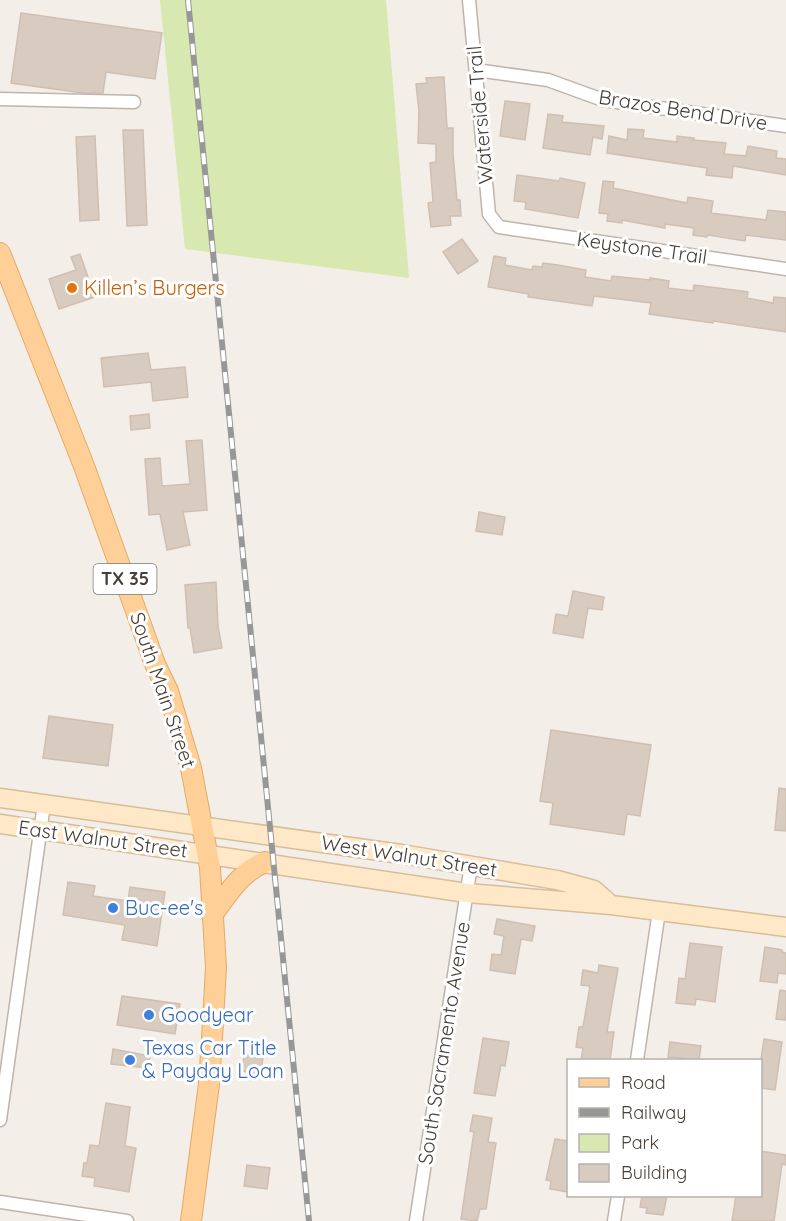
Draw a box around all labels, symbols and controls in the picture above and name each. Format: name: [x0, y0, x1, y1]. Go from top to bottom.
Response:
street label: Waterside Trail: [461, 45, 498, 185]
street label: Brazos Bend Drive: [597, 84, 769, 135]
street label: Keystone Trail: [575, 226, 709, 269]
place label: Killen’s Burgers: [84, 275, 225, 300]
marker: Killen’s Burgers: [65, 281, 79, 295]
road number: TX 35: [94, 564, 156, 594]
street label: South Main Street: [125, 609, 202, 771]
street label: East Walnut Street: [17, 814, 190, 863]
street label: West Walnut Street: [319, 829, 499, 882]
place label: Buc-ee's: [125, 895, 203, 920]
marker: Buc-ee's: [106, 901, 120, 915]
street label: South Sacramento Avenue: [412, 920, 475, 1166]
place label: Goodyear: [161, 1002, 254, 1027]
marker: Goodyear: [142, 1008, 156, 1022]
place label: Texas Car Title & Payday Loan: [142, 1035, 284, 1083]
marker: Texas Car Title & Payday Loan: [123, 1053, 137, 1067]
legend: [567, 1059, 762, 1197]
text: Road: [621, 1071, 666, 1094]
text: Railway: [621, 1101, 687, 1124]
text: Park: [621, 1131, 659, 1154]
text: Building: [621, 1161, 687, 1184]

